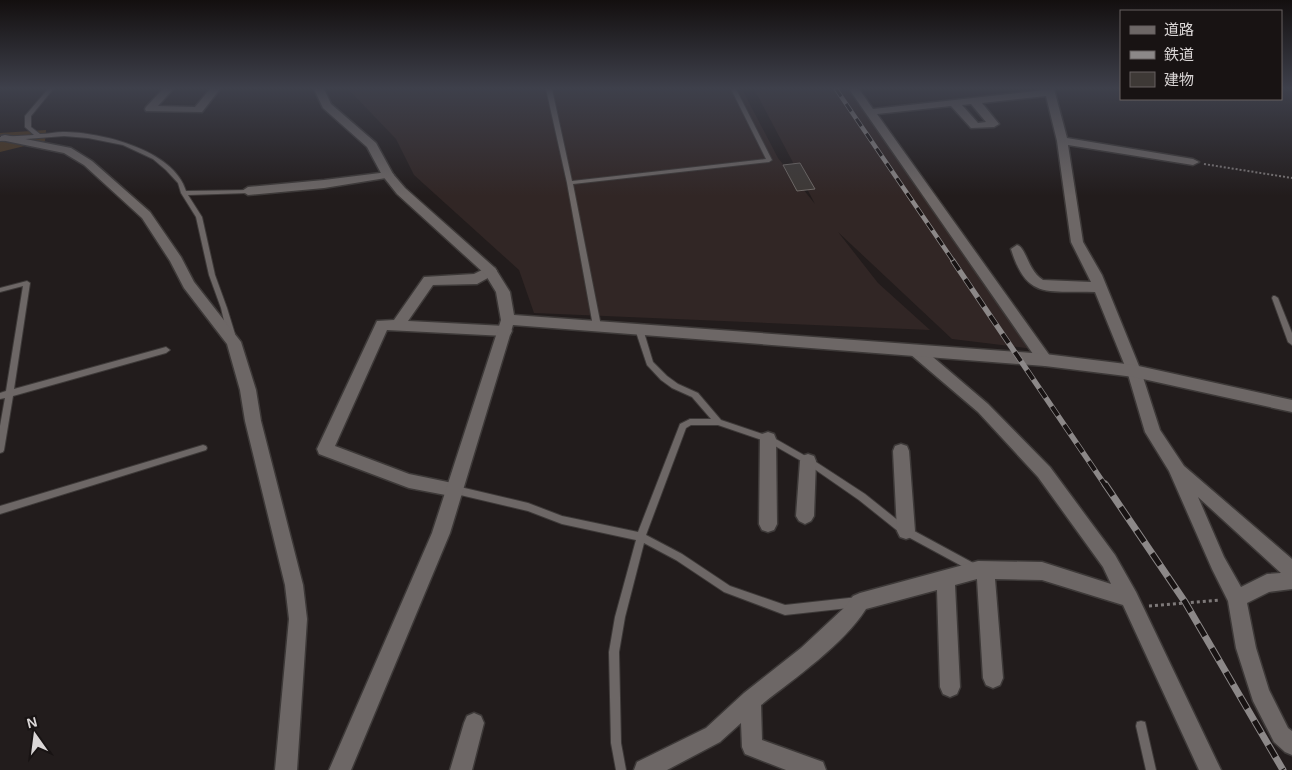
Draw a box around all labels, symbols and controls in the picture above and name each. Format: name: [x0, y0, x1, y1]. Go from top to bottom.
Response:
legend: [1120, 10, 1282, 100]
text: 道路: [1164, 21, 1194, 38]
text: 鉄道: [1164, 46, 1194, 63]
text: 建物: [1164, 71, 1194, 88]
north arrow: [10, 710, 60, 760]
text: N: [25, 713, 39, 731]

